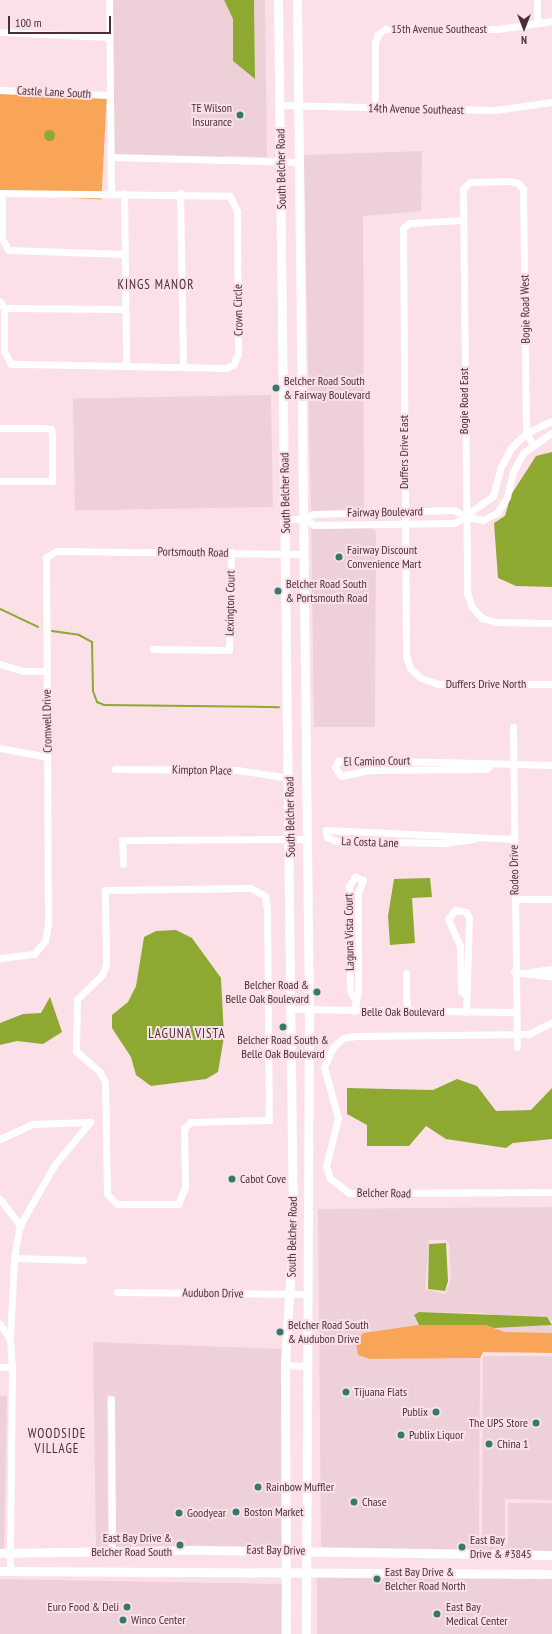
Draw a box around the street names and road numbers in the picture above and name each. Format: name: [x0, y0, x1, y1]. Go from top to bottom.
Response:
street label: 15th Avenue Southeast: [391, 22, 487, 36]
street label: Castle Lane South: [17, 83, 91, 101]
street label: 14th Avenue Southeast: [368, 101, 464, 117]
street label: South Belcher Road: [273, 128, 289, 210]
street label: Bogie Road West: [517, 274, 533, 344]
street label: Crown Circle: [230, 284, 246, 336]
street label: Bogie Road East: [457, 368, 471, 434]
street label: Duffers Drive East: [397, 415, 411, 489]
street label: South Belcher Road: [277, 452, 293, 534]
street label: Fairway Boulevard: [347, 504, 423, 520]
street label: Portsmouth Road: [157, 544, 229, 560]
street label: Lexington Court: [222, 570, 238, 636]
street label: Duffers Drive North: [446, 677, 526, 691]
street label: Cromwell Drive: [39, 689, 55, 753]
street label: El Camino Court: [344, 753, 410, 769]
street label: Kimpton Place: [172, 762, 232, 778]
street label: South Belcher Road: [282, 776, 298, 858]
street label: La Costa Lane: [341, 834, 399, 850]
street label: Rodeo Drive: [506, 845, 522, 895]
street label: Laguna Vista Court: [341, 893, 357, 971]
street label: Belle Oak Boulevard: [361, 1005, 445, 1019]
street label: Belcher Road: [357, 1185, 411, 1201]
street label: South Belcher Road: [284, 1196, 300, 1278]
street label: Audubon Drive: [182, 1285, 244, 1301]
street label: East Bay Drive: [246, 1542, 306, 1558]

